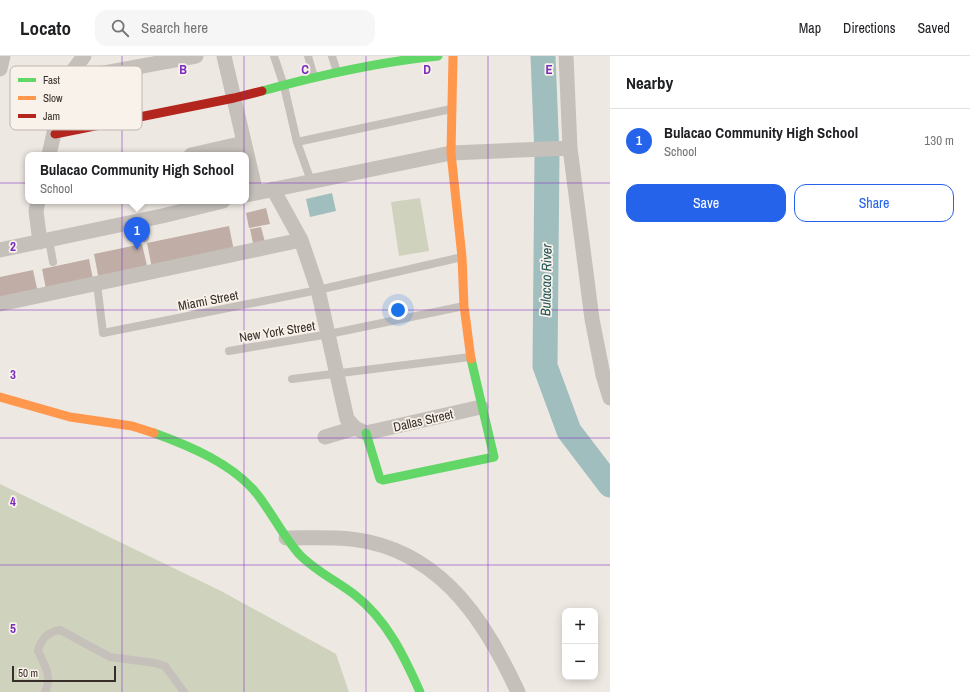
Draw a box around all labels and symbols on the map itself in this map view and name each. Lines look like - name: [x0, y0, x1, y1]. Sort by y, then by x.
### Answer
- text: B: [179, 61, 187, 78]
- text: C: [301, 61, 309, 78]
- text: D: [423, 61, 431, 78]
- text: E: [545, 61, 553, 78]
- legend: [10, 66, 142, 130]
- text: Fast: [43, 73, 61, 87]
- text: Slow: [43, 91, 63, 105]
- text: Jam: [43, 109, 60, 123]
- pin: 1: [124, 217, 150, 250]
- text: 2: [10, 238, 16, 255]
- water label: Bulacao River: [536, 243, 556, 316]
- street label: Miami Street: [177, 286, 240, 315]
- your location: [388, 300, 408, 320]
- street label: New York Street: [238, 317, 316, 346]
- text: 3: [10, 366, 16, 383]
- street label: Dallas Street: [391, 405, 455, 436]
- text: 4: [10, 493, 16, 510]
- text: 5: [10, 620, 16, 637]
- scale bar: [12, 664, 116, 683]

